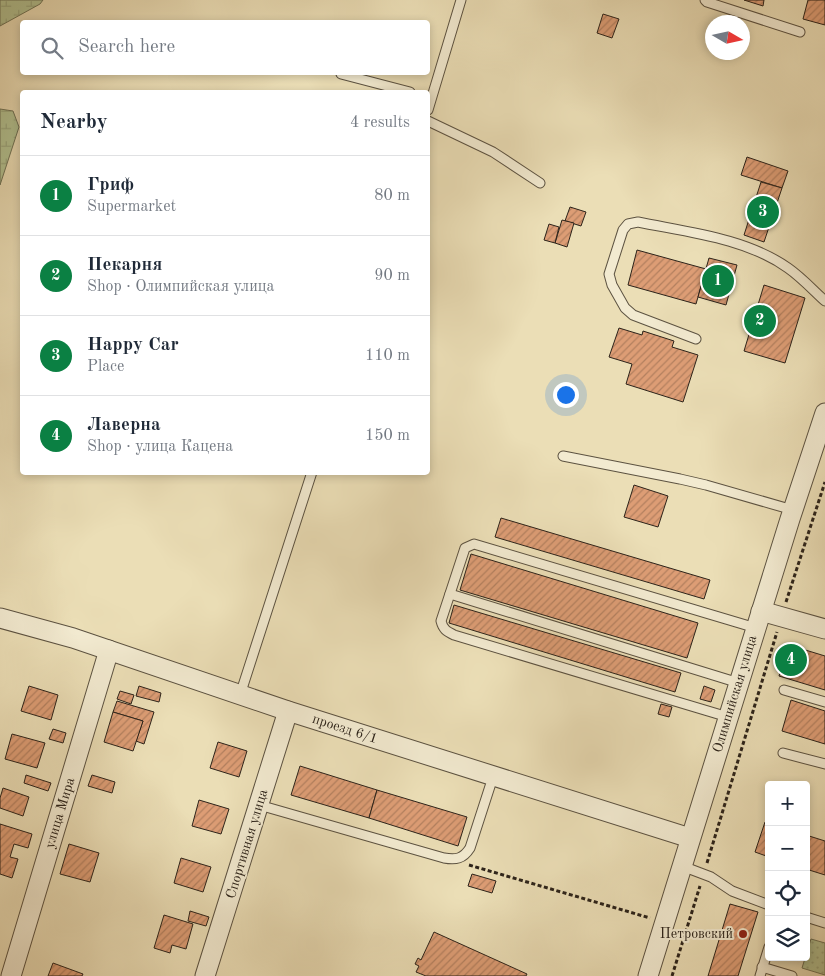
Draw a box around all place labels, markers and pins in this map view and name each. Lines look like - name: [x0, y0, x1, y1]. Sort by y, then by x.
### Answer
- pin: 3: [747, 193, 779, 231]
- pin: 1: [702, 262, 734, 300]
- pin: 2: [744, 302, 776, 340]
- pin: 4: [775, 641, 807, 679]
- place label: Петровский: [660, 927, 733, 941]
- marker: Петровский: [737, 928, 749, 940]

